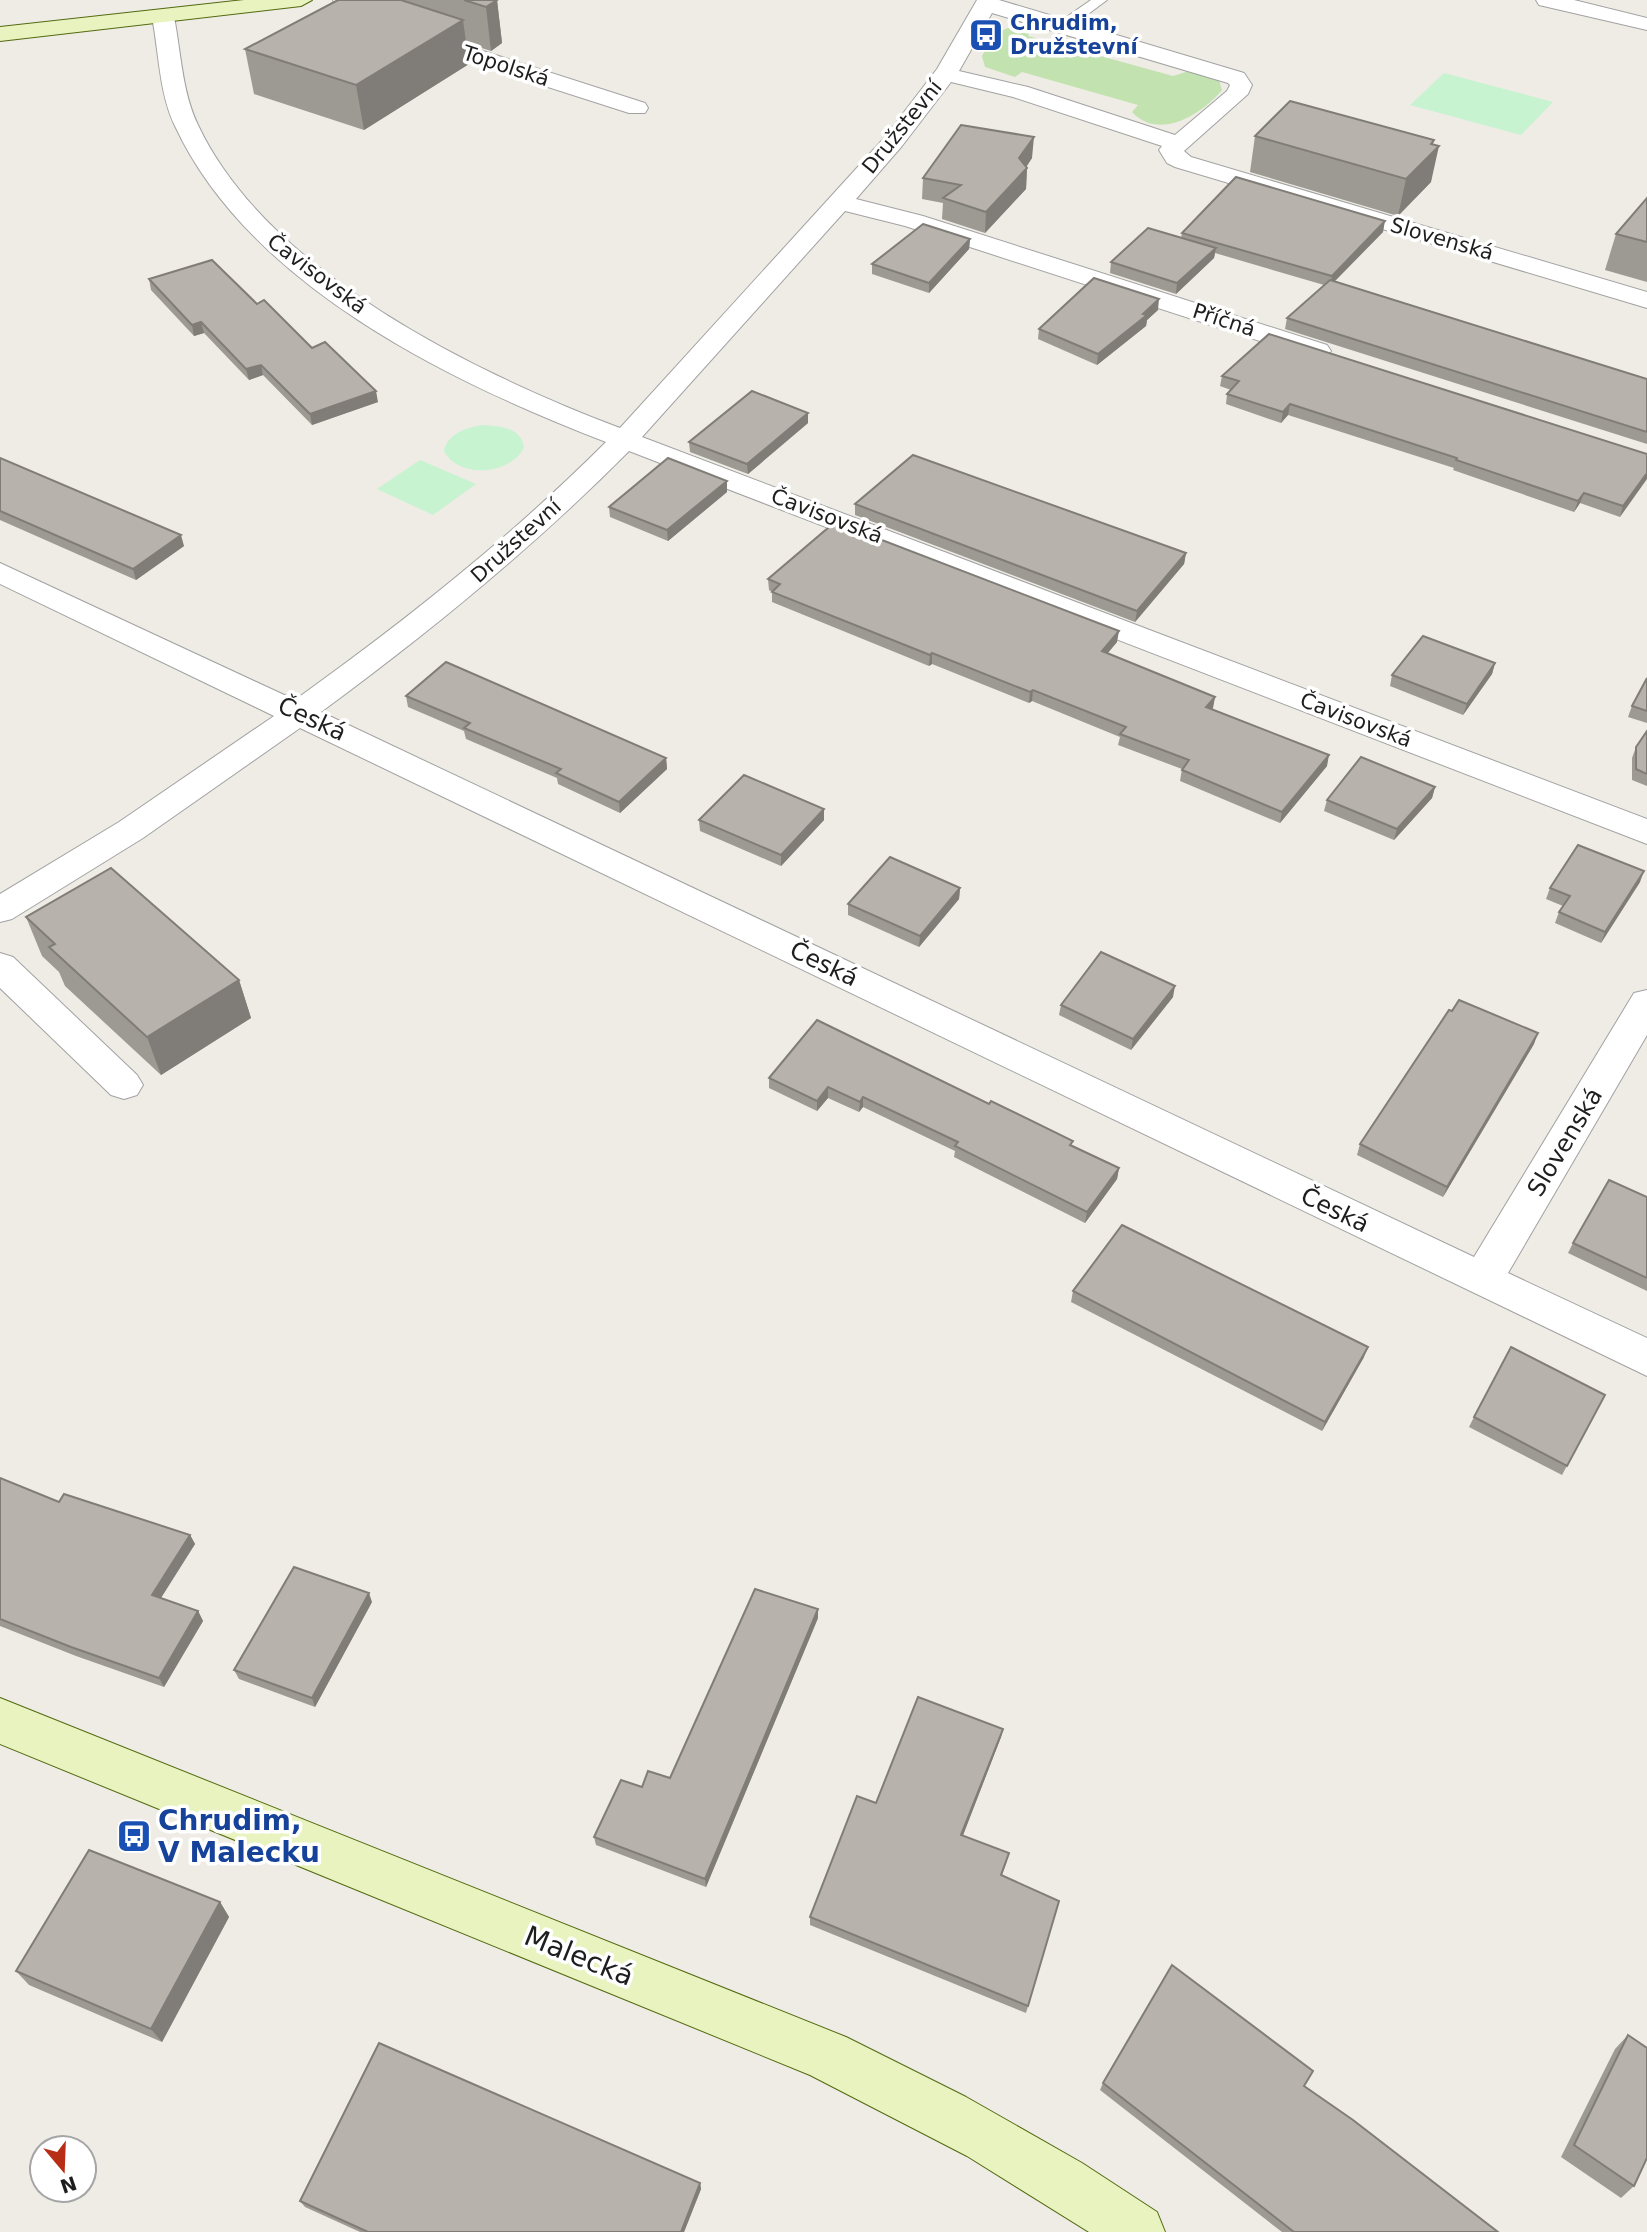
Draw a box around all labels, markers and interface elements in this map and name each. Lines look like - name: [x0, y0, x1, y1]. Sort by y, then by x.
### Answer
- place label: Chrudim, Družstevní: [1010, 11, 1139, 59]
- bus stop icon: Chrudim, Družstevní: [967, 16, 1005, 54]
- street label: Topolská: [459, 40, 552, 91]
- street label: Družstevní: [857, 75, 948, 178]
- street label: Slovenská: [1388, 213, 1496, 265]
- street label: Čavisovská: [263, 228, 372, 319]
- street label: Příčná: [1190, 299, 1258, 341]
- street label: Čavisovská: [768, 483, 887, 548]
- street label: Družstevní: [466, 494, 567, 588]
- street label: Čavisovská: [1297, 687, 1416, 752]
- street label: Česká: [273, 689, 351, 747]
- street label: Česká: [785, 934, 863, 992]
- street label: Slovenská: [1522, 1083, 1608, 1201]
- street label: Česká: [1296, 1180, 1374, 1238]
- place label: Chrudim, V Malecku: [158, 1804, 320, 1869]
- bus stop icon: Chrudim, V Malecku: [115, 1817, 153, 1855]
- street label: Malecká: [520, 1919, 638, 1993]
- north arrow: [28, 2134, 98, 2204]
- text: N: [57, 2172, 80, 2198]

